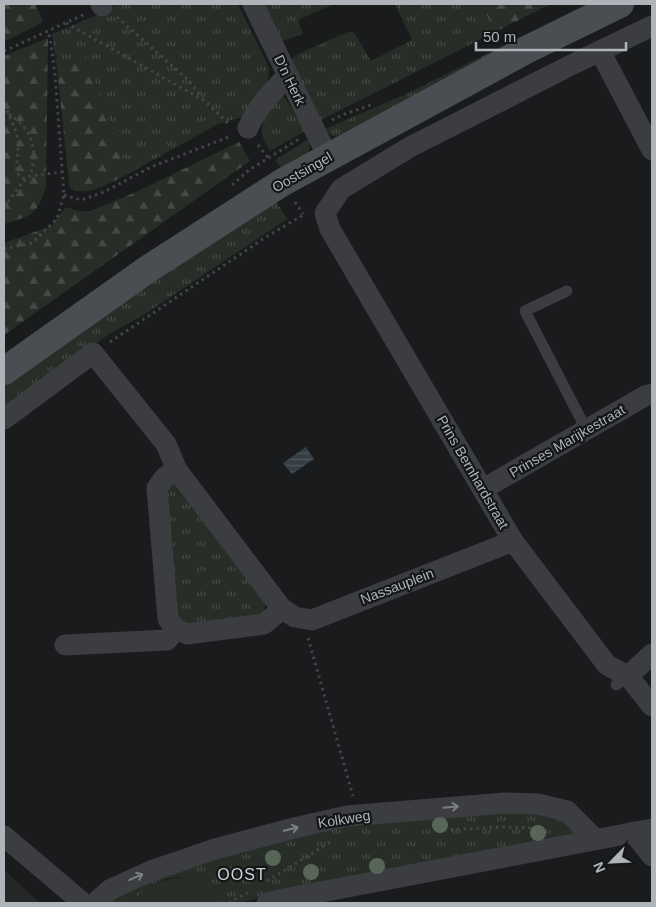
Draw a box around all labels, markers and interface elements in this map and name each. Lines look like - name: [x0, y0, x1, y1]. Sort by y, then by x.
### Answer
- scale bar: [476, 20, 626, 52]
- text: 50 m: [483, 28, 516, 45]
- street label: D'n Herk: [271, 52, 309, 109]
- street label: Oostsingel: [269, 149, 335, 195]
- street label: Prinses Marijkestraat: [506, 401, 628, 481]
- street label: Prins Bernhardstraat: [434, 412, 512, 532]
- street label: Nassauplein: [358, 565, 436, 607]
- one-way arrow: [443, 802, 459, 812]
- street label: Kolkweg: [317, 807, 371, 831]
- one-way arrow: [282, 824, 298, 833]
- north arrow: [586, 837, 636, 887]
- text: N: [590, 859, 608, 875]
- district label: OOST: [217, 866, 267, 883]
- one-way arrow: [128, 872, 143, 882]

